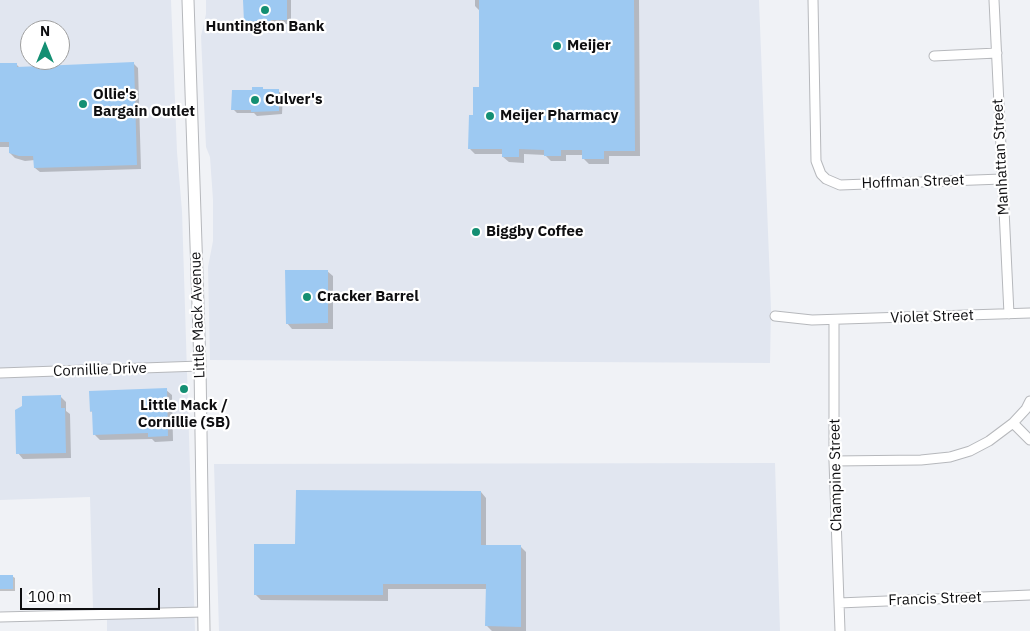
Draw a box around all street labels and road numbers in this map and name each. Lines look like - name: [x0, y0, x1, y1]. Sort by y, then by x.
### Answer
- street label: Manhattan Street: [989, 98, 1013, 216]
- street label: Hoffman Street: [861, 171, 965, 193]
- street label: Little Mack Avenue: [187, 251, 209, 379]
- street label: Violet Street: [890, 307, 974, 327]
- street label: Cornillie Drive: [53, 359, 147, 381]
- street label: Champine Street: [826, 418, 846, 532]
- street label: Francis Street: [888, 588, 982, 610]

